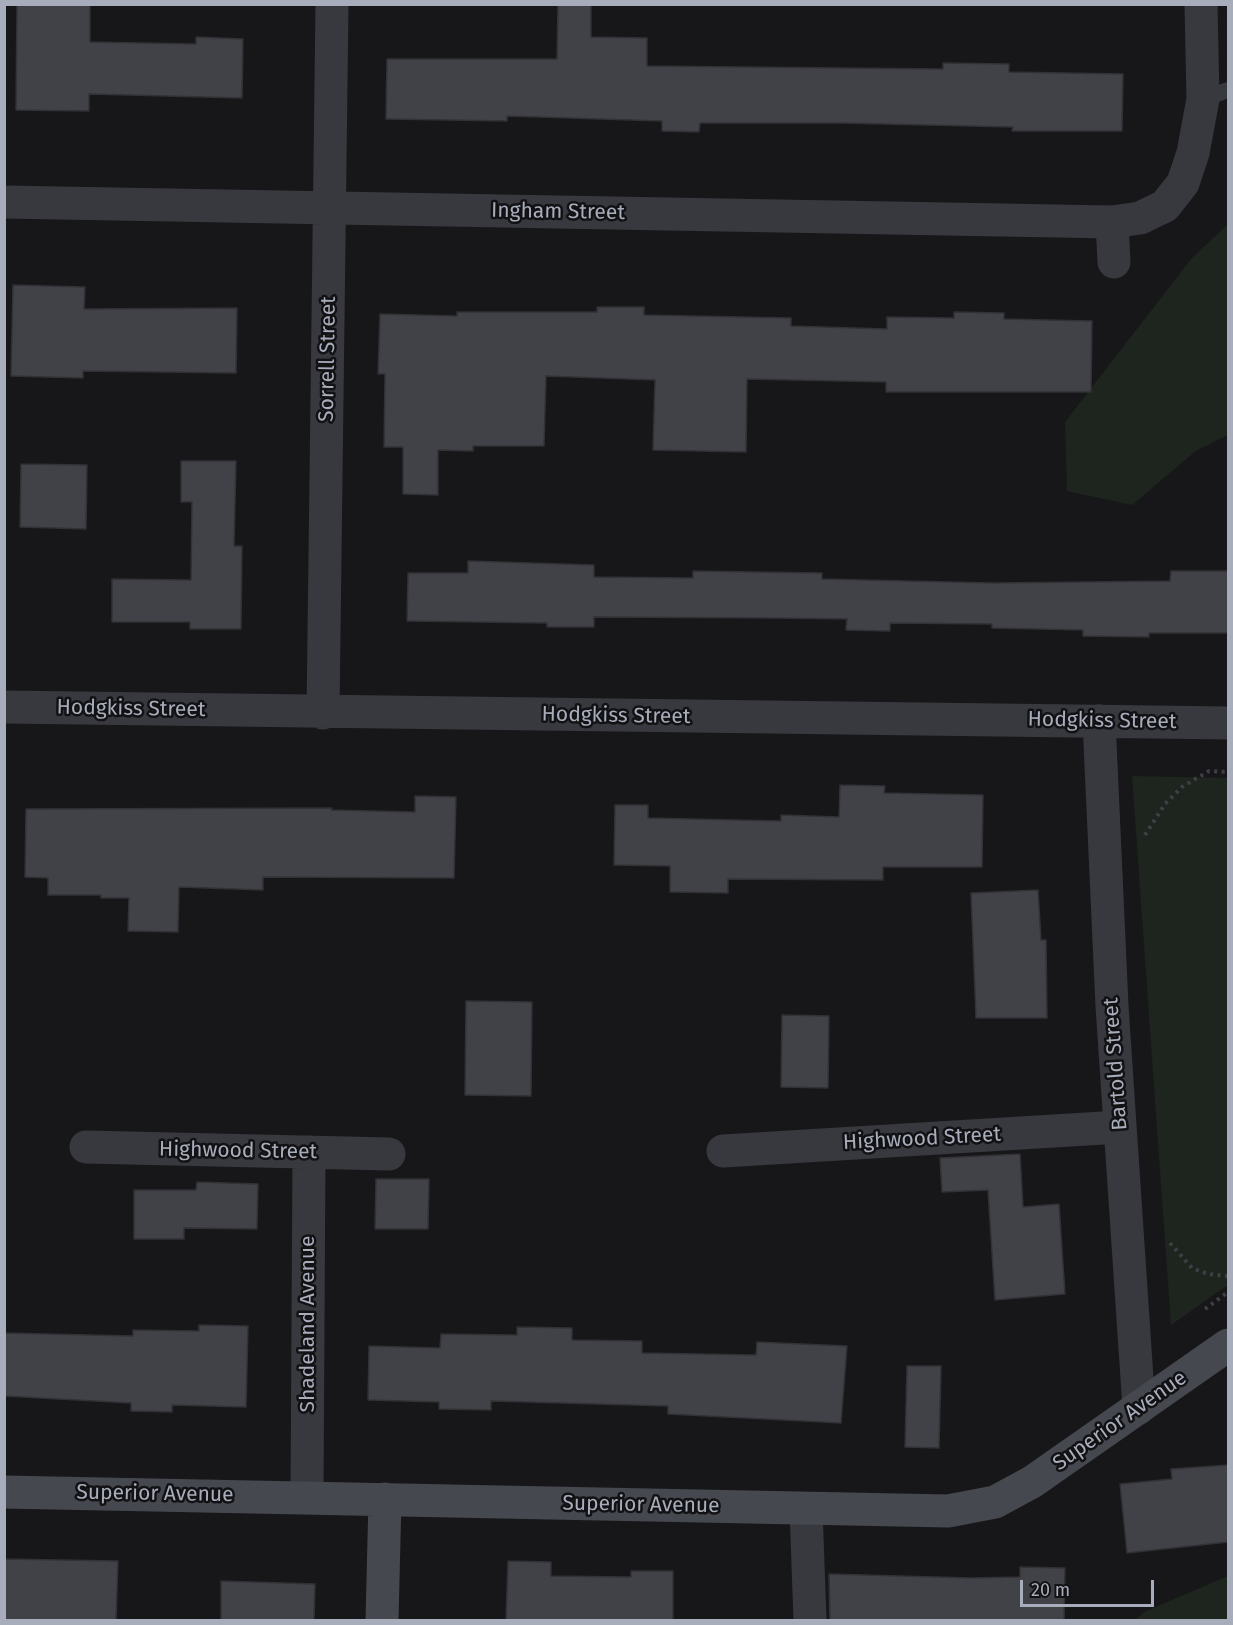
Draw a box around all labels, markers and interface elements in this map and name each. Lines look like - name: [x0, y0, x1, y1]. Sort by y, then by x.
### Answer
- street label: Ingham Street: [491, 198, 625, 226]
- street label: Sorrell Street: [314, 296, 342, 422]
- street label: Hodgkiss Street: [56, 695, 206, 723]
- street label: Hodgkiss Street: [541, 702, 691, 730]
- street label: Hodgkiss Street: [1027, 707, 1177, 735]
- street label: Bartold Street: [1099, 997, 1133, 1131]
- street label: Highwood Street: [842, 1122, 1002, 1156]
- street label: Highwood Street: [159, 1137, 317, 1165]
- street label: Shadeland Avenue: [295, 1236, 321, 1412]
- street label: Superior Avenue: [1048, 1366, 1192, 1476]
- street label: Superior Avenue: [76, 1480, 234, 1508]
- street label: Superior Avenue: [562, 1491, 720, 1519]
- scale bar: [1023, 1568, 1156, 1606]
- text: 20 m: [1031, 1579, 1070, 1601]

